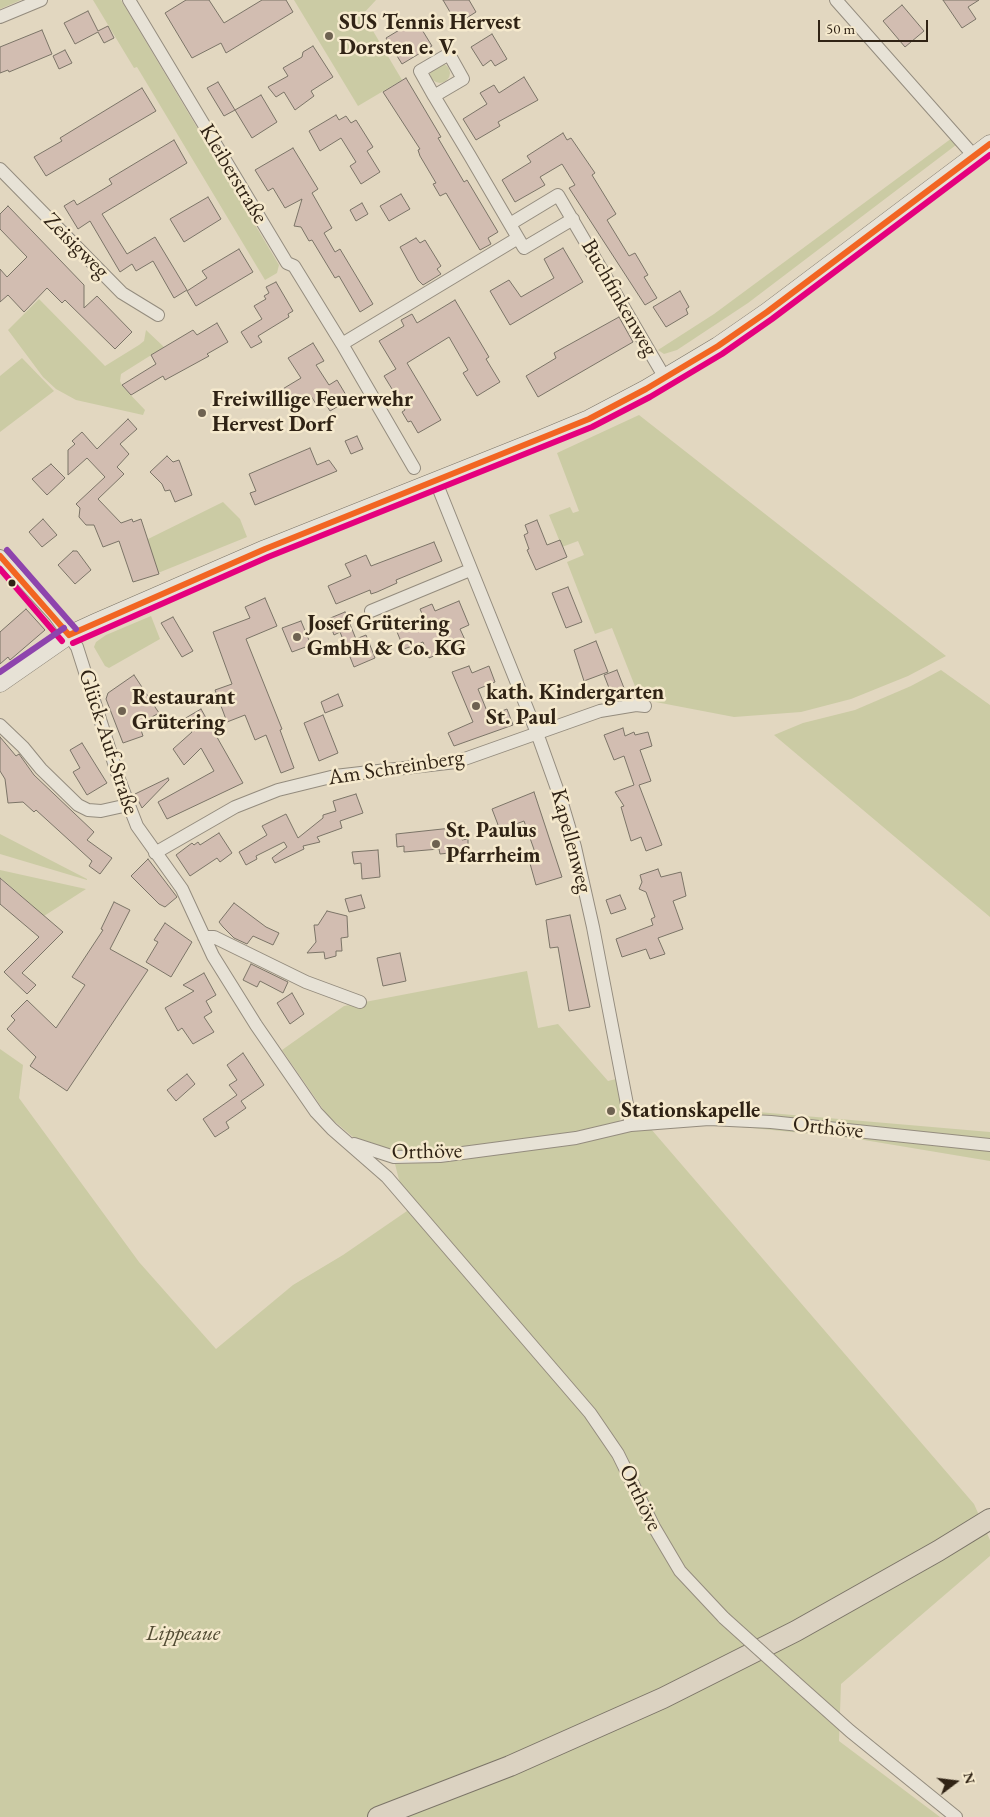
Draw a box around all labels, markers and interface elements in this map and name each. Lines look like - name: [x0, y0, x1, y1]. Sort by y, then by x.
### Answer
- place label: SUS Tennis Hervest Dorsten e. V.: [339, 10, 521, 61]
- scale bar: [820, 10, 930, 42]
- text: 50 m: [826, 19, 855, 38]
- marker: SUS Tennis Hervest Dorsten e. V.: [323, 30, 335, 42]
- street label: Kleiberstraße: [193, 120, 273, 228]
- street label: Zeisigweg: [38, 208, 114, 284]
- street label: Buchfinkenweg: [575, 235, 663, 361]
- place label: Freiwillige Feuerwehr Hervest Dorf: [212, 387, 413, 438]
- marker: Freiwillige Feuerwehr Hervest Dorf: [196, 407, 208, 419]
- unlabelled marker: [7, 578, 17, 588]
- place label: Josef Grütering GmbH & Co. KG: [307, 611, 466, 662]
- marker: Josef Grütering GmbH & Co. KG: [291, 631, 303, 643]
- street label: Glück-Auf-Straße: [72, 666, 144, 818]
- place label: kath. Kindergarten St. Paul: [486, 680, 664, 731]
- place label: Restaurant Grütering: [132, 685, 235, 736]
- marker: kath. Kindergarten St. Paul: [470, 700, 482, 712]
- marker: Restaurant Grütering: [116, 705, 128, 717]
- street label: Am Schreinberg: [326, 744, 466, 792]
- street label: Kapellenweg: [544, 786, 598, 896]
- place label: St. Paulus Pfarrheim: [446, 818, 540, 869]
- marker: St. Paulus Pfarrheim: [430, 838, 442, 850]
- place label: Stationskapelle: [621, 1098, 760, 1124]
- marker: Stationskapelle: [605, 1105, 617, 1117]
- street label: Orthöve: [792, 1111, 864, 1145]
- street label: Orthöve: [391, 1138, 463, 1166]
- street label: Orthöve: [613, 1460, 667, 1536]
- park label: Lippeaue: [146, 1621, 220, 1647]
- north arrow: [930, 1757, 980, 1807]
- text: N: [959, 1770, 980, 1786]

